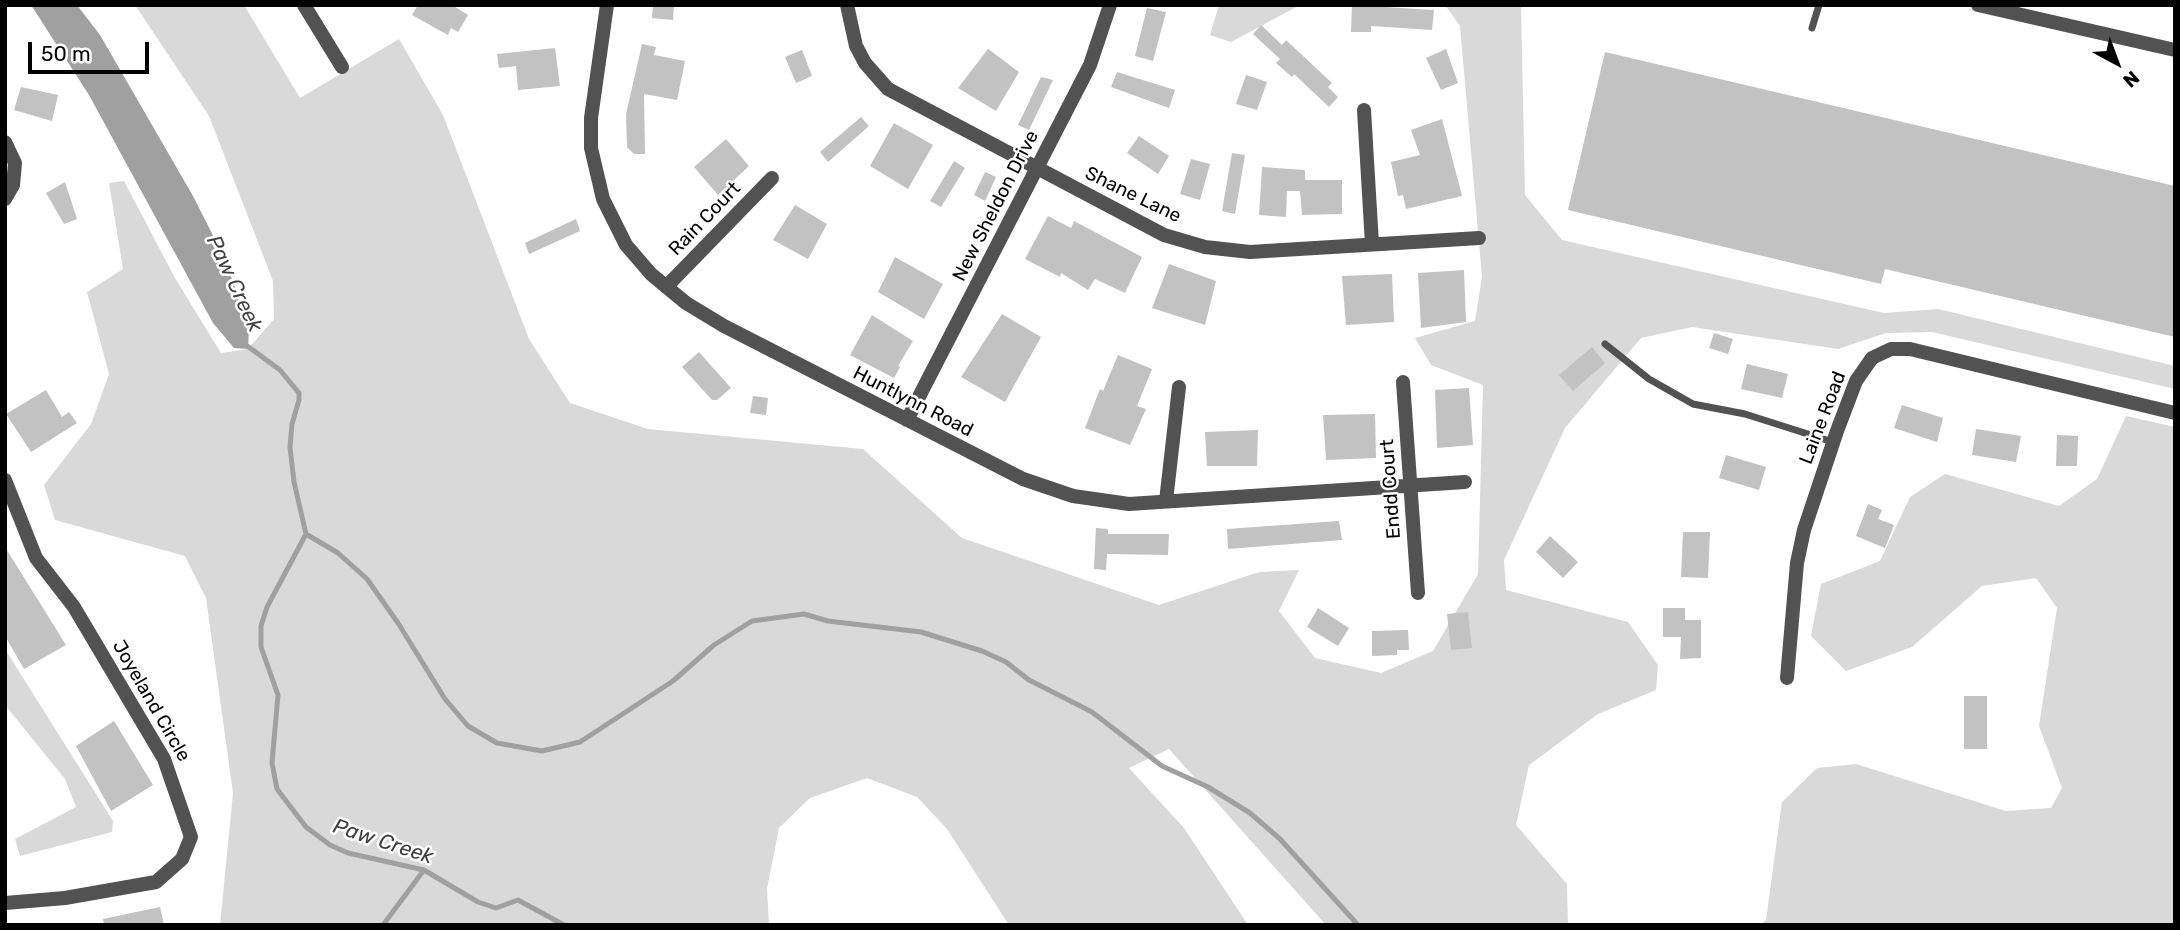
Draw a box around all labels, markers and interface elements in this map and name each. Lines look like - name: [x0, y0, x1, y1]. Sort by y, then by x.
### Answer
- scale bar: [32, 28, 152, 72]
- north arrow: [2082, 28, 2152, 98]
- text: 50 m: [41, 41, 91, 66]
- text: N: [2118, 66, 2144, 92]
- street label: New Sheldon Drive: [948, 127, 1044, 285]
- street label: Shane Lane: [1081, 162, 1185, 228]
- street label: Rain Court: [664, 178, 746, 260]
- water label: Paw Creek: [201, 232, 267, 336]
- street label: Huntlynn Road: [849, 362, 977, 442]
- street label: Laine Road: [1795, 368, 1851, 468]
- street label: Endd Court: [1376, 438, 1406, 540]
- street label: Joyeland Circle: [107, 636, 195, 766]
- water label: Paw Creek: [330, 814, 436, 870]

